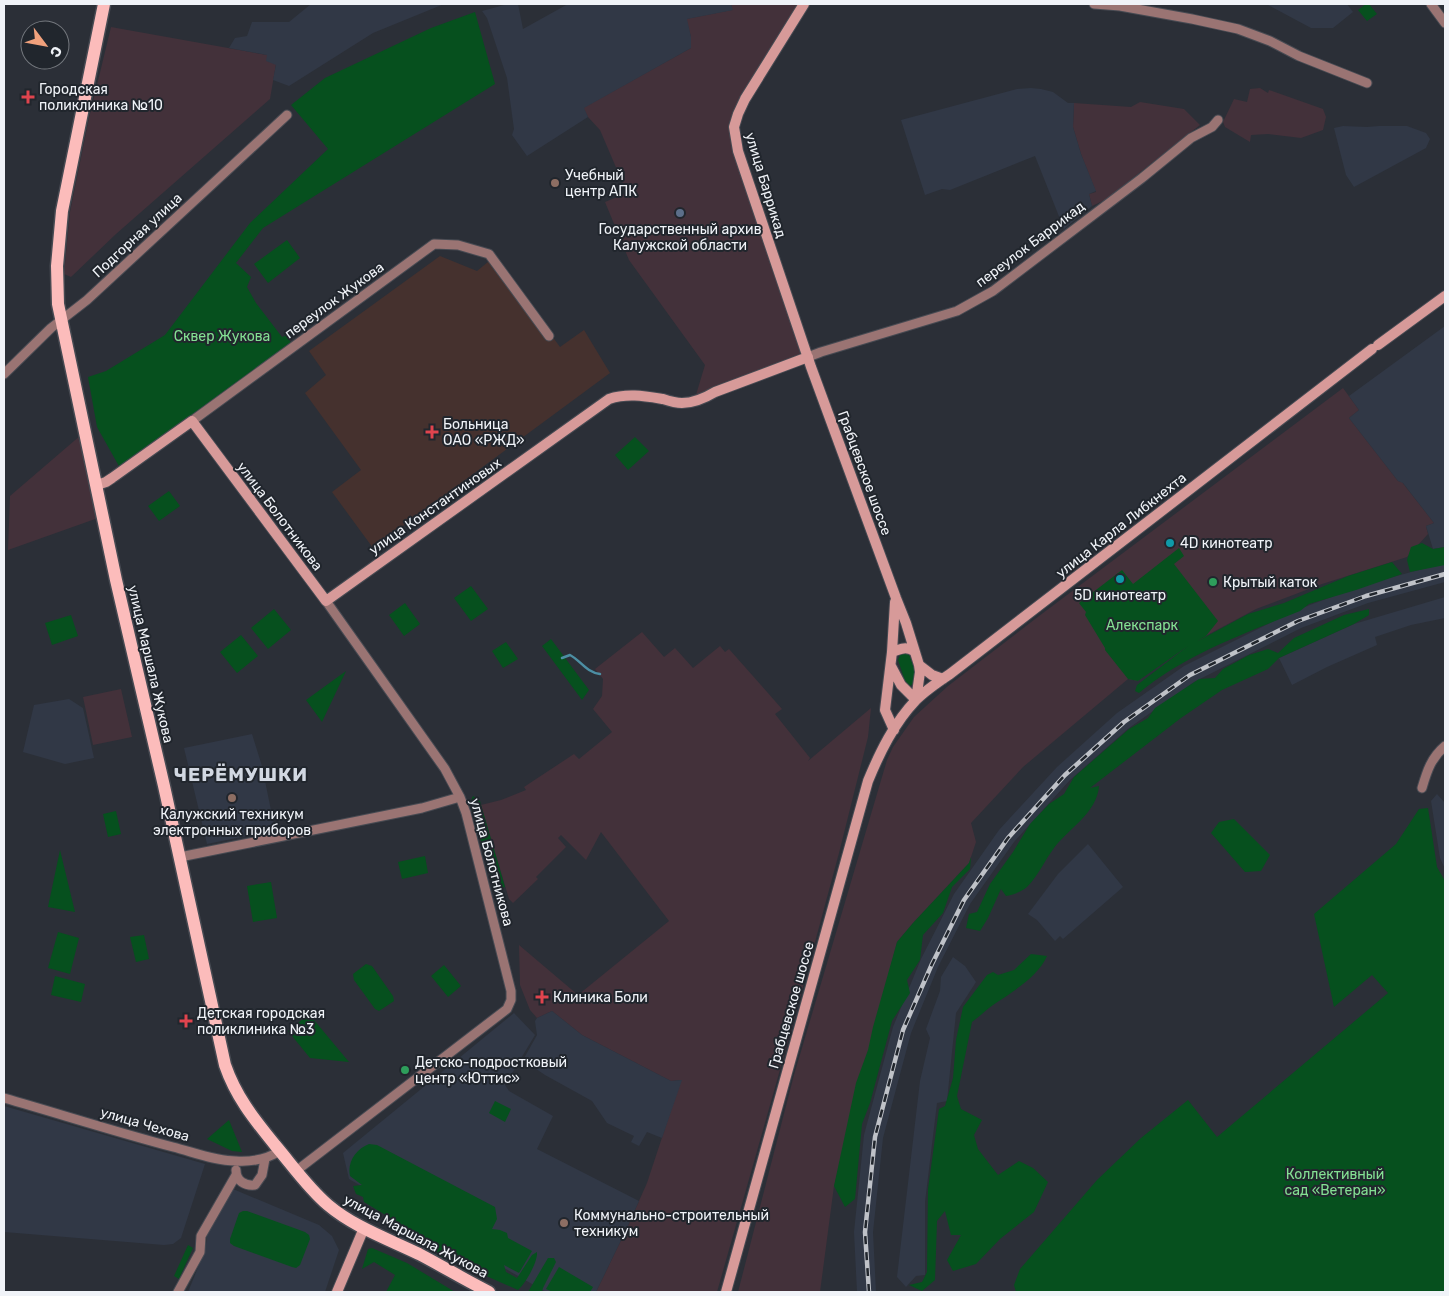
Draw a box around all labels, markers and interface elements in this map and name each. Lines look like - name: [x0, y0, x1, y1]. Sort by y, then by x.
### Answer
- north arrow: [20, 20, 70, 70]
- text: С: [46, 43, 65, 60]
- place label: Городская поликлиника №10: [39, 81, 163, 114]
- marker: Городская поликлиника №10: [21, 90, 35, 104]
- street label: улица Баррикад: [741, 130, 790, 240]
- place label: Учебный центр АПК: [565, 167, 637, 200]
- marker: Учебный центр АПК: [549, 177, 561, 189]
- street label: Подгорная улица: [89, 190, 186, 281]
- street label: переулок Баррикад: [973, 198, 1088, 291]
- marker: Государственный архив Калужской области: [674, 207, 686, 219]
- place label: Государственный архив Калужской области: [599, 221, 762, 254]
- street label: переулок Жукова: [281, 259, 387, 342]
- park label: Сквер Жукова: [174, 328, 270, 345]
- street label: Грабцевское шоссе: [834, 409, 895, 538]
- place label: Больница ОАО «РЖД»: [443, 416, 525, 449]
- marker: Больница ОАО «РЖД»: [425, 425, 439, 439]
- street label: улица Константиновых: [366, 454, 505, 559]
- street label: улица Болотникова: [233, 459, 326, 574]
- street label: улица Карла Либкнехта: [1053, 469, 1190, 582]
- place label: 4D кинотеатр: [1180, 535, 1273, 552]
- marker: 4D кинотеатр: [1164, 537, 1176, 549]
- marker: 5D кинотеатр: [1114, 573, 1126, 585]
- place label: Крытый каток: [1223, 574, 1318, 591]
- marker: Крытый каток: [1207, 576, 1219, 588]
- street label: улица Маршала Жукова: [124, 584, 177, 745]
- place label: 5D кинотеатр: [1074, 587, 1166, 604]
- park label: Алекспарк: [1106, 617, 1179, 634]
- district label: ЧЕРЁМУШКИ: [174, 763, 308, 786]
- marker: Калужский техникум электронных приборов: [226, 792, 238, 804]
- street label: улица Болотникова: [466, 796, 517, 928]
- place label: Калужский техникум электронных приборов: [153, 806, 311, 839]
- street label: Грабцевское шоссе: [765, 940, 818, 1071]
- place label: Клиника Боли: [553, 989, 648, 1006]
- marker: Клиника Боли: [535, 990, 549, 1004]
- place label: Детская городская поликлиника №3: [197, 1005, 325, 1038]
- marker: Детская городская поликлиника №3: [179, 1014, 193, 1028]
- place label: Детско-подростковый центр «Юттис»: [415, 1054, 567, 1087]
- marker: Детско-подростковый центр «Юттис»: [399, 1064, 411, 1076]
- street label: улица Чехова: [98, 1104, 191, 1145]
- park label: Коллективный сад «Ветеран»: [1284, 1166, 1386, 1199]
- street label: улица Маршала Жукова: [341, 1191, 491, 1282]
- place label: Коммунально-строительный техникум: [574, 1207, 769, 1240]
- marker: Коммунально-строительный техникум: [558, 1217, 570, 1229]

